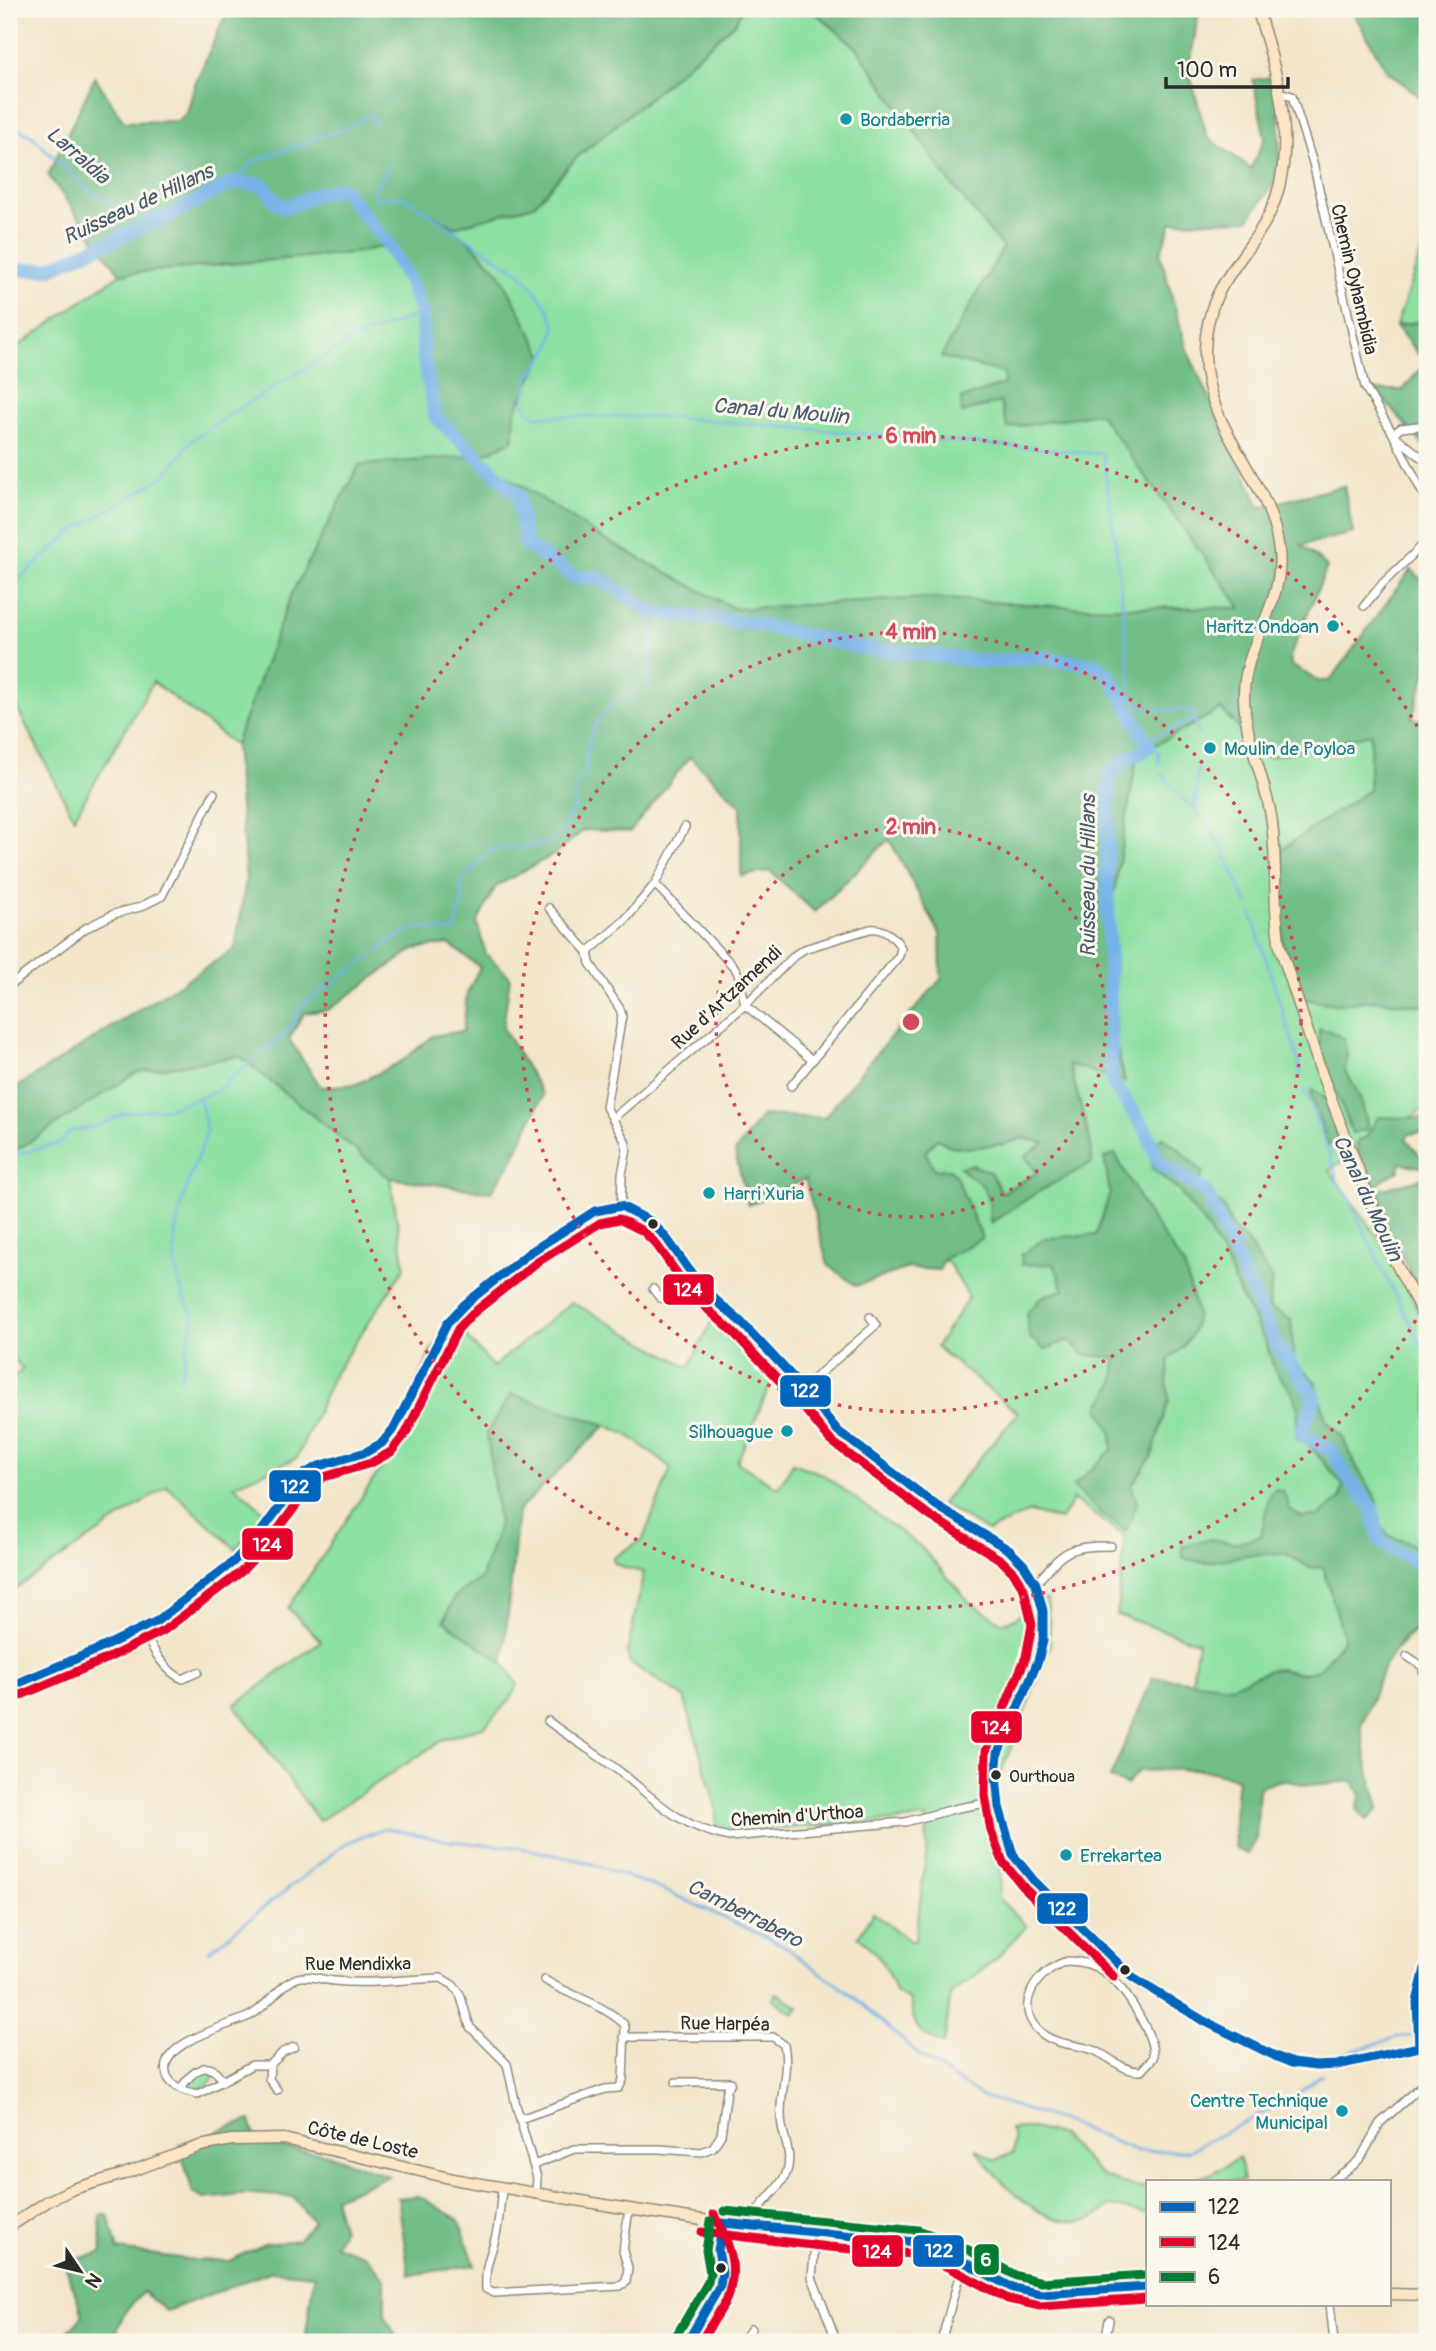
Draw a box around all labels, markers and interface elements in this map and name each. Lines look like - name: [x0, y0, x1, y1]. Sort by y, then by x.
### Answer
- scale bar: [1166, 46, 1289, 90]
- text: 100 m: [1177, 57, 1237, 84]
- place label: Bordaberria: [860, 108, 950, 132]
- marker: Bordaberria: [838, 111, 854, 127]
- water label: Larraldia: [40, 121, 116, 191]
- water label: Ruisseau de Hillans: [59, 157, 220, 251]
- street label: Chemin Oyhambidia: [1325, 202, 1383, 357]
- water label: Canal du Moulin: [712, 392, 851, 431]
- text: 6 min: [886, 423, 937, 450]
- place label: Haritz Ondoan: [1205, 615, 1319, 639]
- marker: Haritz Ondoan: [1325, 618, 1341, 634]
- text: 4 min: [886, 619, 937, 646]
- place label: Moulin de Poyloa: [1224, 737, 1356, 761]
- marker: Moulin de Poyloa: [1202, 740, 1218, 756]
- water label: Ruisseau du Hillans: [1075, 792, 1102, 957]
- text: 2 min: [886, 814, 936, 841]
- street label: Rue d'Artzamendi: [667, 941, 787, 1055]
- centre of rings: [899, 1010, 923, 1034]
- water label: Canal du Moulin: [1327, 1131, 1409, 1267]
- place label: Harri Xuria: [723, 1182, 804, 1206]
- marker: Harri Xuria: [701, 1185, 717, 1201]
- unlabelled marker: [646, 1217, 660, 1231]
- line badge: 124: [662, 1273, 715, 1306]
- text: 124: [673, 1278, 703, 1302]
- line badge: 122: [779, 1374, 832, 1408]
- text: 122: [791, 1379, 820, 1403]
- place label: Silhouague: [688, 1420, 774, 1444]
- marker: Silhouague: [779, 1423, 795, 1439]
- line badge: 122: [268, 1469, 322, 1503]
- text: 122: [281, 1475, 310, 1499]
- line badge: 124: [241, 1527, 294, 1561]
- text: 124: [252, 1533, 282, 1557]
- line badge: 124: [970, 1710, 1023, 1744]
- text: 124: [981, 1716, 1011, 1740]
- place label: Ourthoua: [1009, 1766, 1075, 1787]
- marker: Ourthoua: [989, 1768, 1003, 1782]
- street label: Chemin d'Urthoa: [730, 1799, 864, 1833]
- place label: Errekartea: [1080, 1844, 1162, 1868]
- marker: Errekartea: [1058, 1847, 1074, 1863]
- water label: Camberrabero: [683, 1873, 808, 1955]
- line badge: 122: [1036, 1892, 1089, 1925]
- text: 122: [1048, 1897, 1077, 1921]
- street label: Rue Mendixka: [305, 1952, 411, 1976]
- unlabelled marker: [1118, 1963, 1132, 1977]
- street label: Rue Harpéa: [680, 2011, 770, 2037]
- place label: Centre Technique Municipal: [1190, 2089, 1329, 2135]
- marker: Centre Technique Municipal: [1334, 2103, 1350, 2119]
- street label: Côte de Loste: [305, 2116, 421, 2164]
- legend: [1146, 2180, 1390, 2306]
- text: 122: [1208, 2194, 1240, 2221]
- text: 124: [1208, 2230, 1240, 2257]
- line badge: 124: [851, 2234, 904, 2268]
- line badge: 122: [912, 2234, 965, 2268]
- north arrow: [46, 2236, 116, 2306]
- text: 122: [925, 2239, 954, 2263]
- text: 124: [862, 2240, 892, 2264]
- line badge: 6: [973, 2243, 1000, 2276]
- text: 6: [980, 2248, 992, 2272]
- unlabelled marker: [714, 2261, 728, 2275]
- text: 6: [1208, 2264, 1220, 2291]
- text: N: [80, 2268, 107, 2292]

